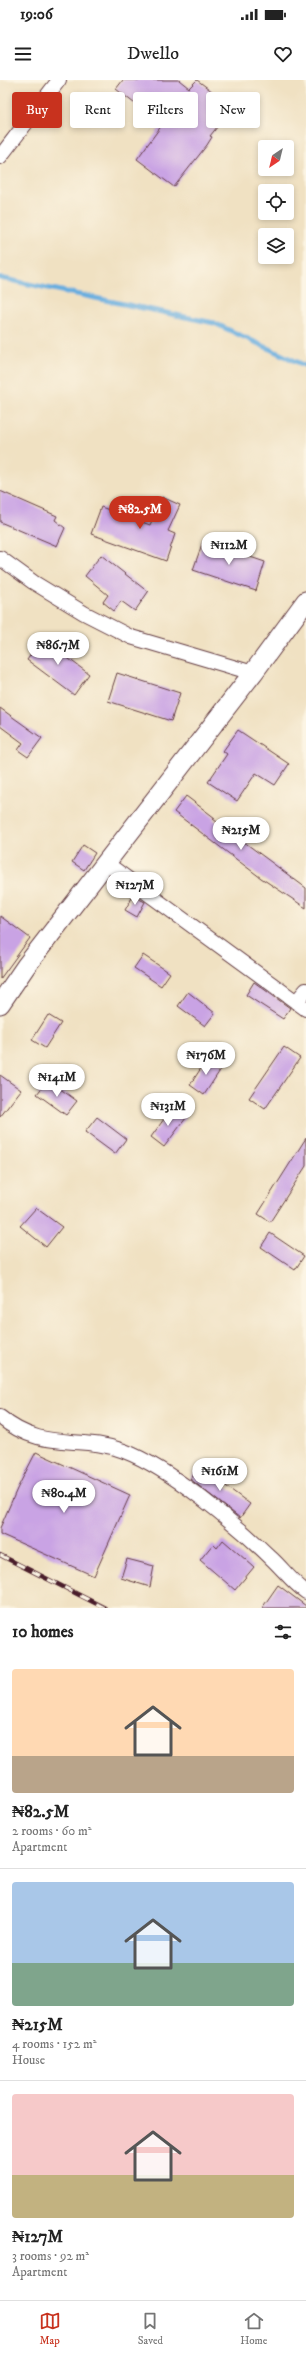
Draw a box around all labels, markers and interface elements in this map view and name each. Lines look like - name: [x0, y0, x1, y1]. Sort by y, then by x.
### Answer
- text: 19:06: [20, 5, 53, 24]
- icon: menu: [12, 43, 34, 65]
- text: Dwello: [127, 43, 179, 65]
- icon: heart: [272, 43, 294, 65]
- chip: Buy: [12, 92, 62, 128]
- chip: Rent: [70, 92, 125, 128]
- chip: Filters: [133, 92, 198, 128]
- chip: New: [206, 92, 260, 128]
- north arrow: [258, 140, 294, 176]
- map controls: [258, 140, 294, 264]
- button: locate: [258, 184, 294, 220]
- button: layers: [258, 228, 294, 264]
- pin: ₦82.5M: [107, 496, 173, 530]
- text: ₦82.5M: [118, 501, 162, 517]
- pin: ₦112M: [201, 532, 257, 566]
- text: ₦112M: [210, 537, 248, 553]
- pin: ₦86.7M: [25, 632, 91, 666]
- text: ₦86.7M: [36, 637, 80, 653]
- pin: ₦215M: [213, 817, 269, 851]
- text: ₦215M: [222, 822, 260, 838]
- pin: ₦127M: [107, 872, 163, 906]
- text: ₦127M: [116, 877, 154, 893]
- pin: ₦176M: [178, 1042, 234, 1076]
- text: ₦176M: [186, 1047, 226, 1063]
- pin: ₦141M: [29, 1064, 85, 1098]
- text: ₦141M: [38, 1069, 76, 1085]
- pin: ₦131M: [140, 1093, 196, 1127]
- text: ₦131M: [150, 1098, 186, 1114]
- pin: ₦161M: [192, 1458, 248, 1492]
- text: ₦161M: [201, 1463, 239, 1479]
- pin: ₦80.4M: [31, 1480, 97, 1514]
- text: ₦80.4M: [41, 1485, 87, 1501]
- text: 10 homes: [12, 1621, 74, 1643]
- icon: filters: [272, 1621, 294, 1643]
- icon: home: [117, 1695, 189, 1767]
- text: ₦82.5M: [12, 1801, 69, 1823]
- text: 2 rooms · 60 m²: [12, 1823, 92, 1839]
- text: Apartment: [12, 1839, 67, 1855]
- icon: home: [117, 1908, 189, 1980]
- text: ₦215M: [12, 2014, 63, 2036]
- text: 4 rooms · 152 m²: [12, 2036, 96, 2052]
- text: House: [12, 2052, 45, 2068]
- icon: home: [117, 2120, 189, 2192]
- text: ₦127M: [12, 2226, 63, 2248]
- text: 3 rooms · 92 m²: [12, 2248, 89, 2264]
- text: Apartment: [12, 2264, 67, 2280]
- tab: Map: [39, 2310, 61, 2348]
- tab: Saved: [138, 2310, 163, 2348]
- tab: Home: [240, 2310, 267, 2348]

